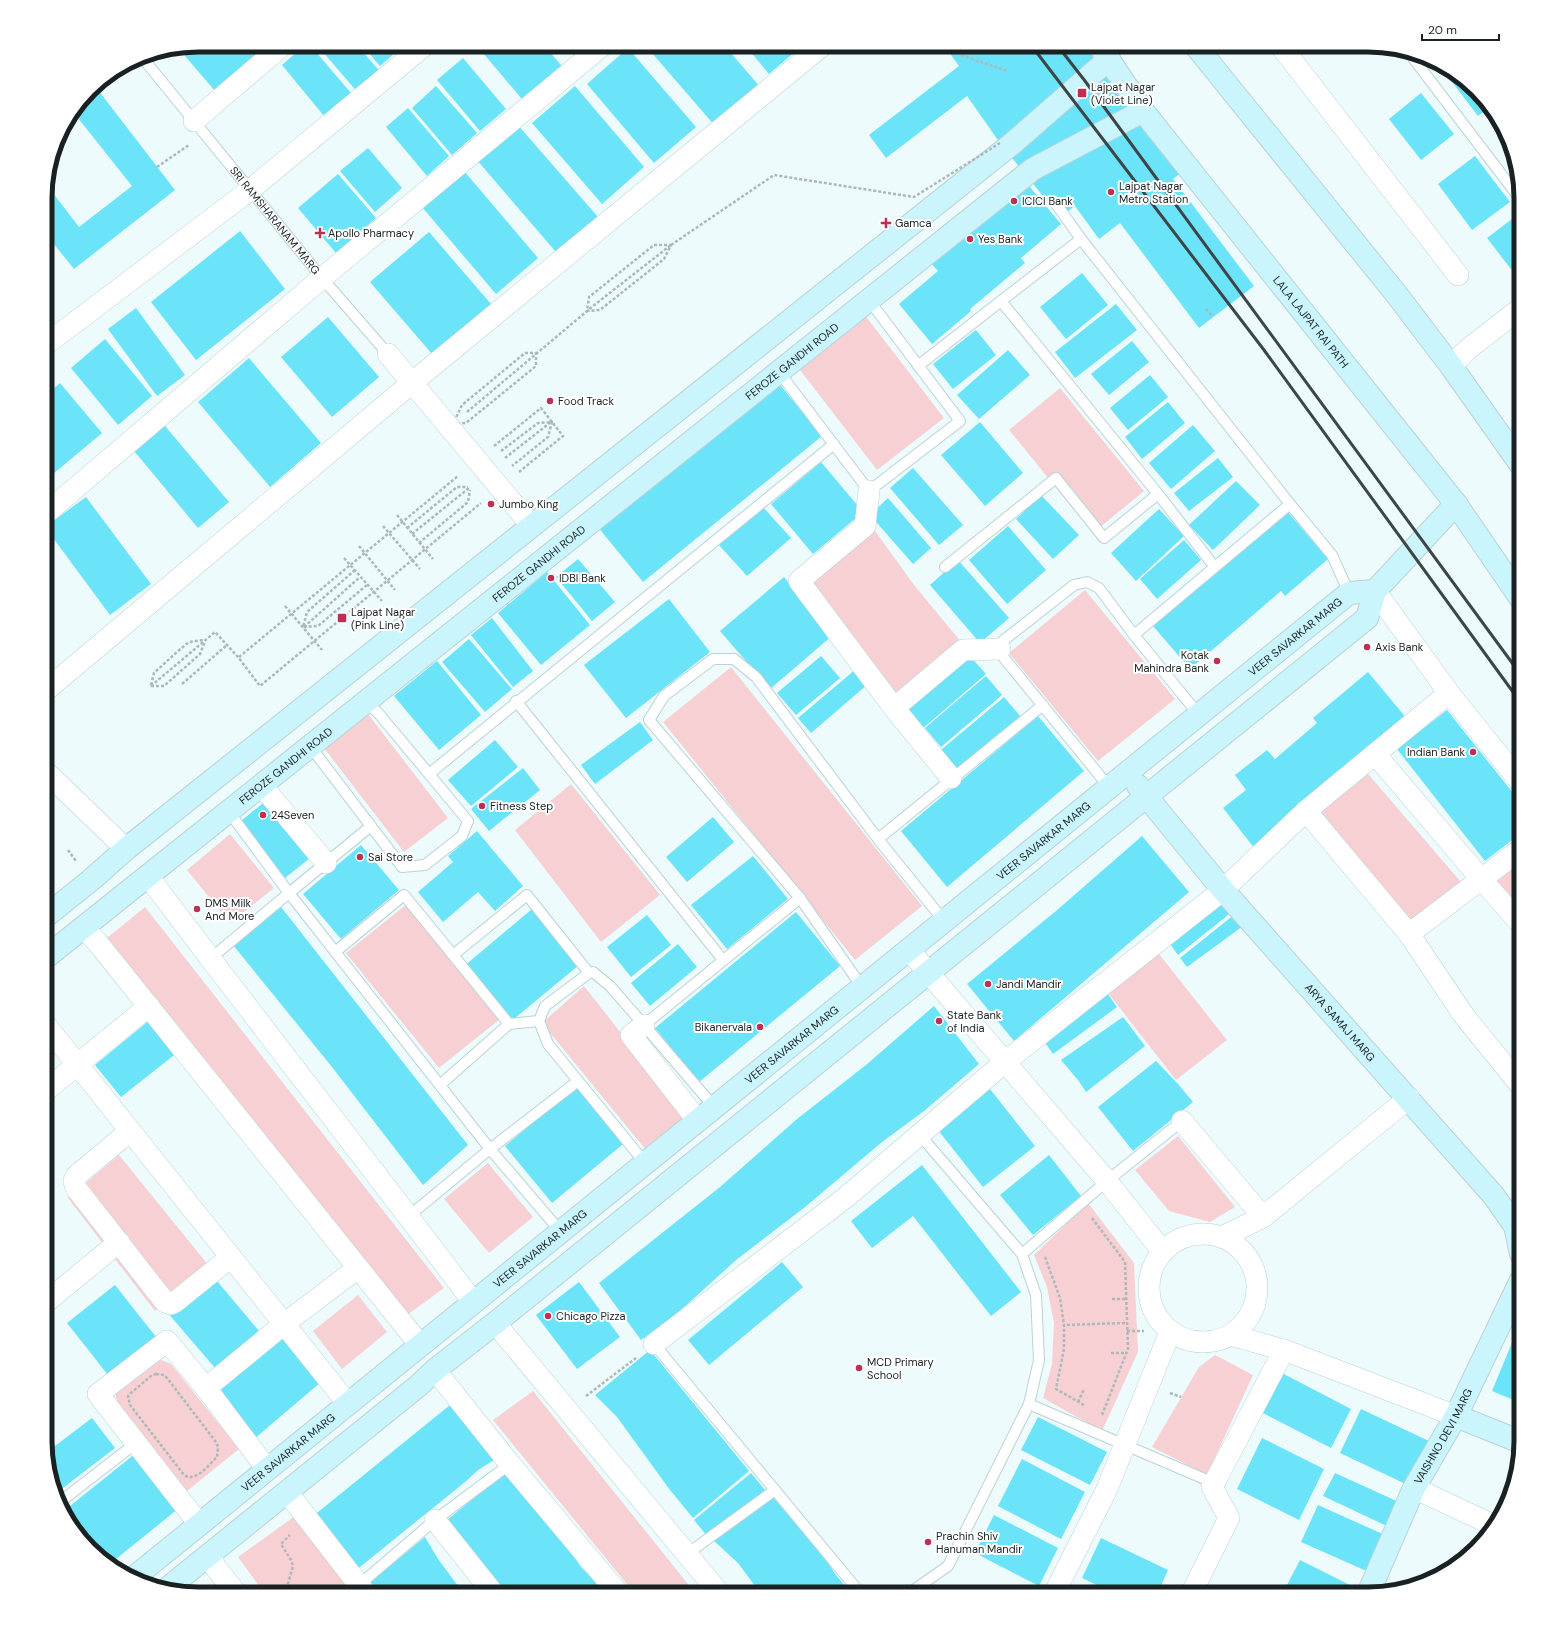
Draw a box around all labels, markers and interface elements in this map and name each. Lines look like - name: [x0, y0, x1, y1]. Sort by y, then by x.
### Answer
- scale bar: [1422, 16, 1499, 42]
- text: 20 m: [1428, 22, 1457, 38]
- place label: Lajpat Nagar (Violet Line): [1091, 80, 1155, 107]
- marker: Lajpat Nagar (Violet Line): [1076, 87, 1088, 99]
- street label: SRI RAMSHARANAM MARG: [227, 163, 323, 277]
- place label: Lajpat Nagar Metro Station: [1119, 179, 1188, 206]
- marker: Lajpat Nagar Metro Station: [1106, 187, 1116, 197]
- place label: ICICI Bank: [1022, 194, 1073, 208]
- marker: ICICI Bank: [1009, 196, 1019, 206]
- place label: Gamca: [895, 216, 931, 230]
- marker: Gamca: [880, 217, 892, 229]
- place label: Apollo Pharmacy: [328, 226, 414, 240]
- marker: Apollo Pharmacy: [315, 228, 325, 238]
- place label: Yes Bank: [978, 232, 1023, 246]
- marker: Yes Bank: [965, 234, 975, 244]
- street label: LALA LAJPAT RAI PATH: [1270, 273, 1352, 371]
- street label: FEROZE GANDHI ROAD: [743, 320, 842, 403]
- place label: Food Track: [558, 394, 614, 408]
- marker: Food Track: [545, 396, 555, 406]
- place label: Jumbo King: [499, 497, 558, 511]
- marker: Jumbo King: [486, 499, 496, 509]
- street label: FEROZE GANDHI ROAD: [489, 522, 589, 605]
- place label: IDBI Bank: [559, 571, 606, 585]
- marker: IDBI Bank: [546, 573, 556, 583]
- street label: VEER SAVARKAR MARG: [1245, 594, 1345, 679]
- place label: Lajpat Nagar (Pink Line): [351, 605, 415, 632]
- marker: Lajpat Nagar (Pink Line): [336, 612, 348, 624]
- place label: Axis Bank: [1375, 640, 1424, 654]
- marker: Axis Bank: [1362, 642, 1372, 652]
- place label: Kotak Mahindra Bank: [1134, 648, 1209, 675]
- marker: Kotak Mahindra Bank: [1212, 656, 1222, 666]
- street label: FEROZE GANDHI ROAD: [236, 724, 336, 807]
- place label: Indian Bank: [1407, 745, 1465, 759]
- marker: Indian Bank: [1468, 747, 1478, 757]
- street label: VEER SAVARKAR MARG: [994, 798, 1093, 883]
- place label: Fitness Step: [490, 799, 553, 813]
- marker: Fitness Step: [477, 801, 487, 811]
- place label: 24Seven: [271, 808, 314, 822]
- marker: 24Seven: [258, 810, 268, 820]
- place label: Sai Store: [368, 850, 413, 864]
- marker: Sai Store: [355, 852, 365, 862]
- place label: DMS Milk And More: [205, 896, 254, 923]
- marker: DMS Milk And More: [192, 904, 202, 914]
- place label: Jandi Mandir: [996, 977, 1061, 991]
- marker: Jandi Mandir: [983, 979, 993, 989]
- street label: ARYA SAMAJ MARG: [1302, 980, 1378, 1064]
- street label: VEER SAVARKAR MARG: [742, 1002, 841, 1087]
- place label: State Bank of India: [947, 1008, 1002, 1035]
- marker: State Bank of India: [934, 1016, 944, 1026]
- place label: Bikanervala: [695, 1020, 752, 1034]
- marker: Bikanervala: [755, 1022, 765, 1032]
- street label: VEER SAVARKAR MARG: [490, 1206, 590, 1291]
- place label: Chicago Pizza: [556, 1309, 626, 1323]
- marker: Chicago Pizza: [543, 1311, 553, 1321]
- place label: MCD Primary School: [867, 1355, 934, 1382]
- marker: MCD Primary School: [854, 1363, 864, 1373]
- street label: VAISHNO DEVI MARG: [1411, 1386, 1475, 1487]
- street label: VEER SAVARKAR MARG: [238, 1410, 338, 1495]
- place label: Prachin Shiv Hanuman Mandir: [936, 1529, 1022, 1556]
- marker: Prachin Shiv Hanuman Mandir: [923, 1537, 933, 1547]

